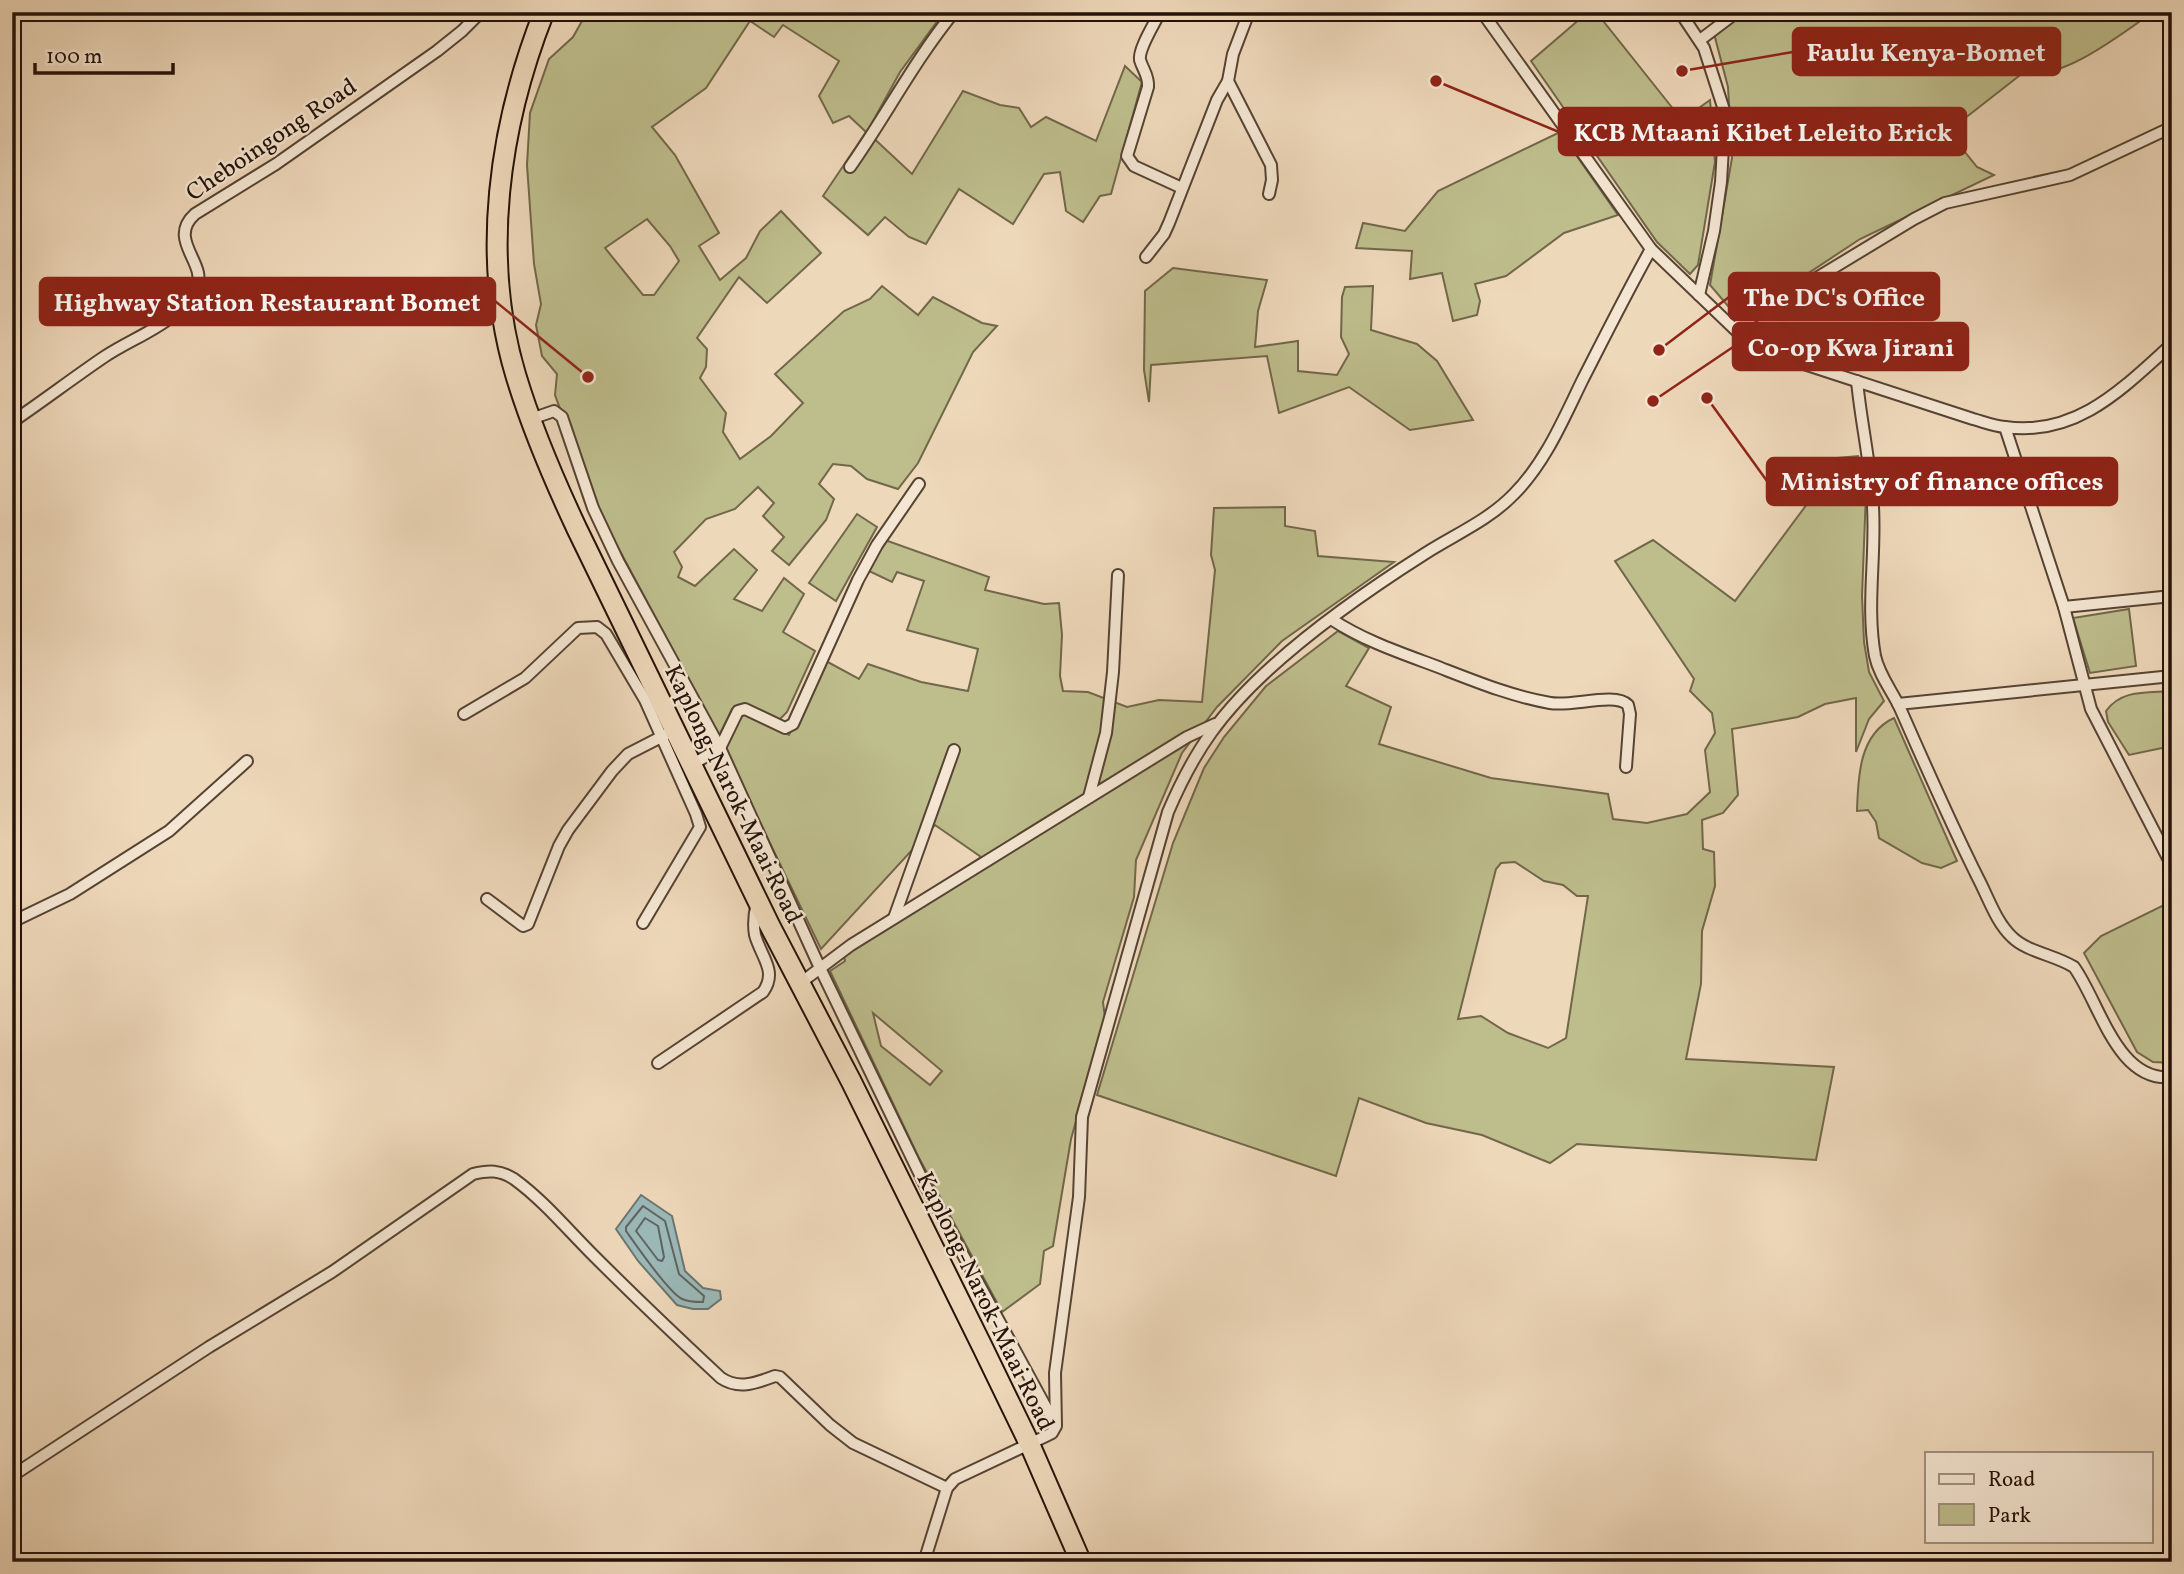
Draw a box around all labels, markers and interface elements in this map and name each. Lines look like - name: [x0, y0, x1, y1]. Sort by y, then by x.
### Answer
- callout: Faulu Kenya-Bomet: [1793, 28, 2060, 75]
- scale bar: [35, 32, 173, 76]
- text: Faulu Kenya-Bomet: [1806, 36, 2046, 72]
- text: 100 m: [46, 43, 103, 72]
- street label: Cheboingong Road: [180, 71, 364, 211]
- callout: KCB Mtaani Kibet Leleito Erick: [1559, 108, 1966, 155]
- text: KCB Mtaani Kibet Leleito Erick: [1574, 116, 1953, 152]
- callout: The DC's Office: [1729, 273, 1939, 320]
- callout: Highway Station Restaurant Bomet: [40, 278, 495, 325]
- text: The DC's Office: [1743, 281, 1925, 317]
- text: Highway Station Restaurant Bomet: [53, 286, 481, 322]
- callout: Co-op Kwa Jirani: [1733, 323, 1968, 370]
- text: Co-op Kwa Jirani: [1748, 331, 1954, 367]
- callout: Ministry of finance offices: [1767, 458, 2117, 505]
- text: Ministry of finance offices: [1780, 465, 2104, 501]
- street label: Kaplong-Narok-Maai Road: [655, 660, 810, 930]
- street label: Kaplong-Narok-Maai Road: [907, 1167, 1062, 1437]
- legend: [1925, 1452, 2152, 1542]
- text: Road: [1988, 1466, 2035, 1495]
- text: Park: [1988, 1502, 2031, 1531]

